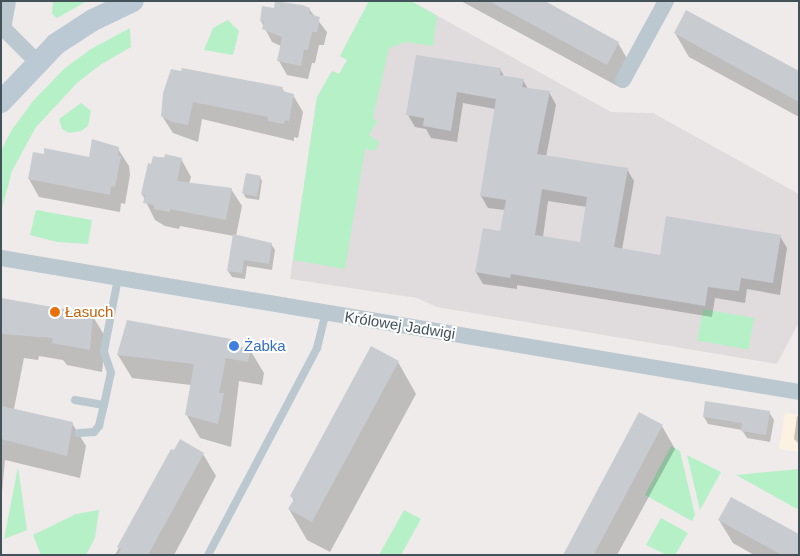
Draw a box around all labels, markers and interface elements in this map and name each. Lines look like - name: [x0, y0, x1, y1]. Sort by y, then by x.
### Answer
- place label: Łasuch: [65, 303, 113, 321]
- marker: Łasuch: [49, 306, 61, 318]
- street label: Królowej Jadwigi: [343, 307, 457, 343]
- place label: Żabka: [244, 337, 286, 355]
- marker: Żabka: [228, 340, 240, 352]

